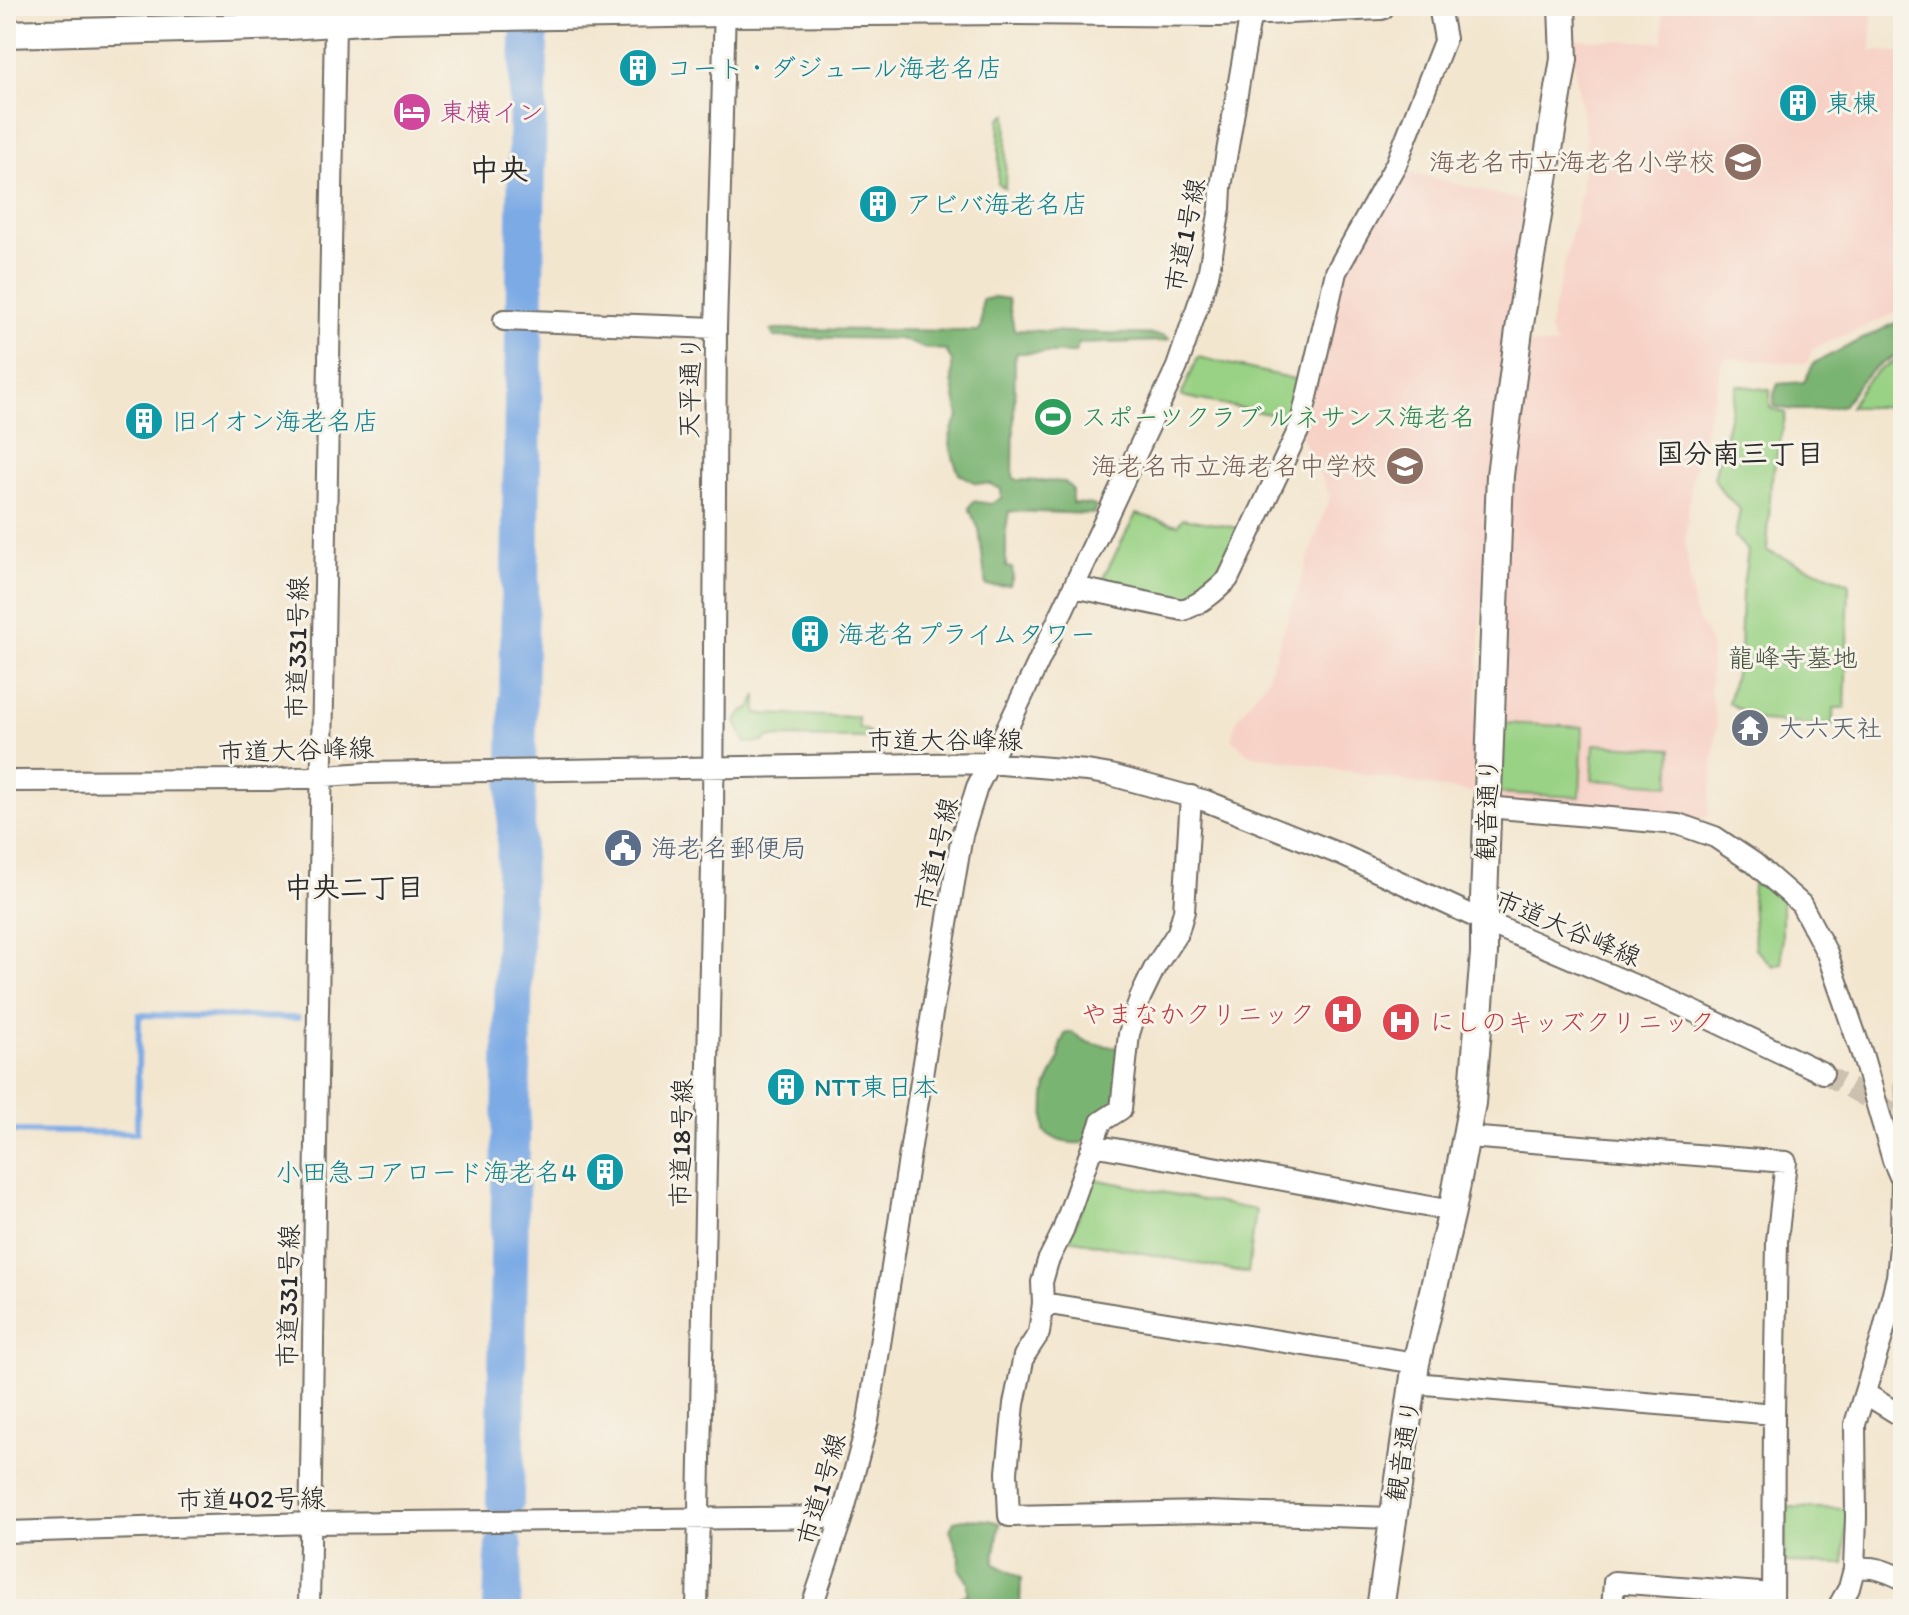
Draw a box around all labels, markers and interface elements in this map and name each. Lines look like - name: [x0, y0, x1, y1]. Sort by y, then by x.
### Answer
- building icon: コート・ダジュール海老名店: [617, 47, 659, 89]
- place label: コート・ダジュール海老名店: [666, 52, 1002, 84]
- building icon: 東棟: [1777, 82, 1819, 124]
- place label: 東棟: [1826, 87, 1878, 119]
- hotel icon: 東横イン: [391, 91, 433, 133]
- place label: 東横イン: [440, 96, 544, 128]
- school or university icon: 海老名市立海老名小学校: [1722, 141, 1764, 183]
- place label: 海老名市立海老名小学校: [1429, 146, 1715, 178]
- district label: 中央: [469, 151, 529, 188]
- street label: 市道1号線: [1158, 175, 1212, 295]
- building icon: アビバ海老名店: [857, 183, 899, 225]
- place label: アビバ海老名店: [906, 188, 1088, 220]
- street label: 天平通り: [673, 335, 707, 439]
- sports icon: スポーツクラブ ルネサンス海老名: [1032, 396, 1074, 438]
- building icon: 旧イオン海老名店: [123, 400, 165, 442]
- place label: スポーツクラブ ルネサンス海老名: [1081, 401, 1476, 433]
- place label: 旧イオン海老名店: [172, 405, 379, 437]
- district label: 国分南三丁目: [1656, 436, 1824, 470]
- school or university icon: 海老名市立海老名中学校: [1384, 445, 1426, 487]
- place label: 海老名市立海老名中学校: [1091, 450, 1377, 482]
- street label: 市道331号線: [280, 576, 314, 720]
- building icon: 海老名プライムタワー: [789, 613, 831, 655]
- place label: 海老名プライムタワー: [838, 618, 1096, 650]
- park label: 龍峰寺墓地: [1728, 642, 1858, 674]
- temple icon: 大六天社: [1729, 707, 1771, 749]
- place label: 大六天社: [1778, 712, 1882, 744]
- street label: 市道大谷峰線: [867, 724, 1023, 756]
- street label: 市道大谷峰線: [217, 731, 375, 769]
- street label: 観音通り: [1469, 756, 1505, 862]
- street label: 市道1号線: [907, 794, 965, 914]
- public building icon: 海老名郵便局: [602, 827, 644, 869]
- place label: 海老名郵便局: [651, 832, 807, 864]
- district label: 中央二丁目: [284, 870, 424, 904]
- street label: 市道大谷峰線: [1490, 883, 1646, 973]
- hospital icon: やまなかクリニック: [1322, 993, 1364, 1035]
- place label: やまなかクリニック: [1081, 998, 1315, 1030]
- hospital icon: にしのキッズクリニック: [1380, 1001, 1422, 1043]
- place label: にしのキッズクリニック: [1429, 1006, 1715, 1038]
- building icon: NTT東日本: [765, 1066, 807, 1108]
- place label: NTT東日本: [814, 1071, 939, 1103]
- street label: 市道18号線: [664, 1078, 698, 1208]
- building icon: 小田急コアロード海老名4: [584, 1151, 626, 1193]
- place label: 小田急コアロード海老名4: [275, 1156, 577, 1188]
- street label: 市道331号線: [271, 1224, 305, 1368]
- street label: 観音通り: [1379, 1396, 1427, 1504]
- street label: 市道1号線: [790, 1429, 852, 1549]
- street label: 市道402号線: [176, 1482, 326, 1516]

